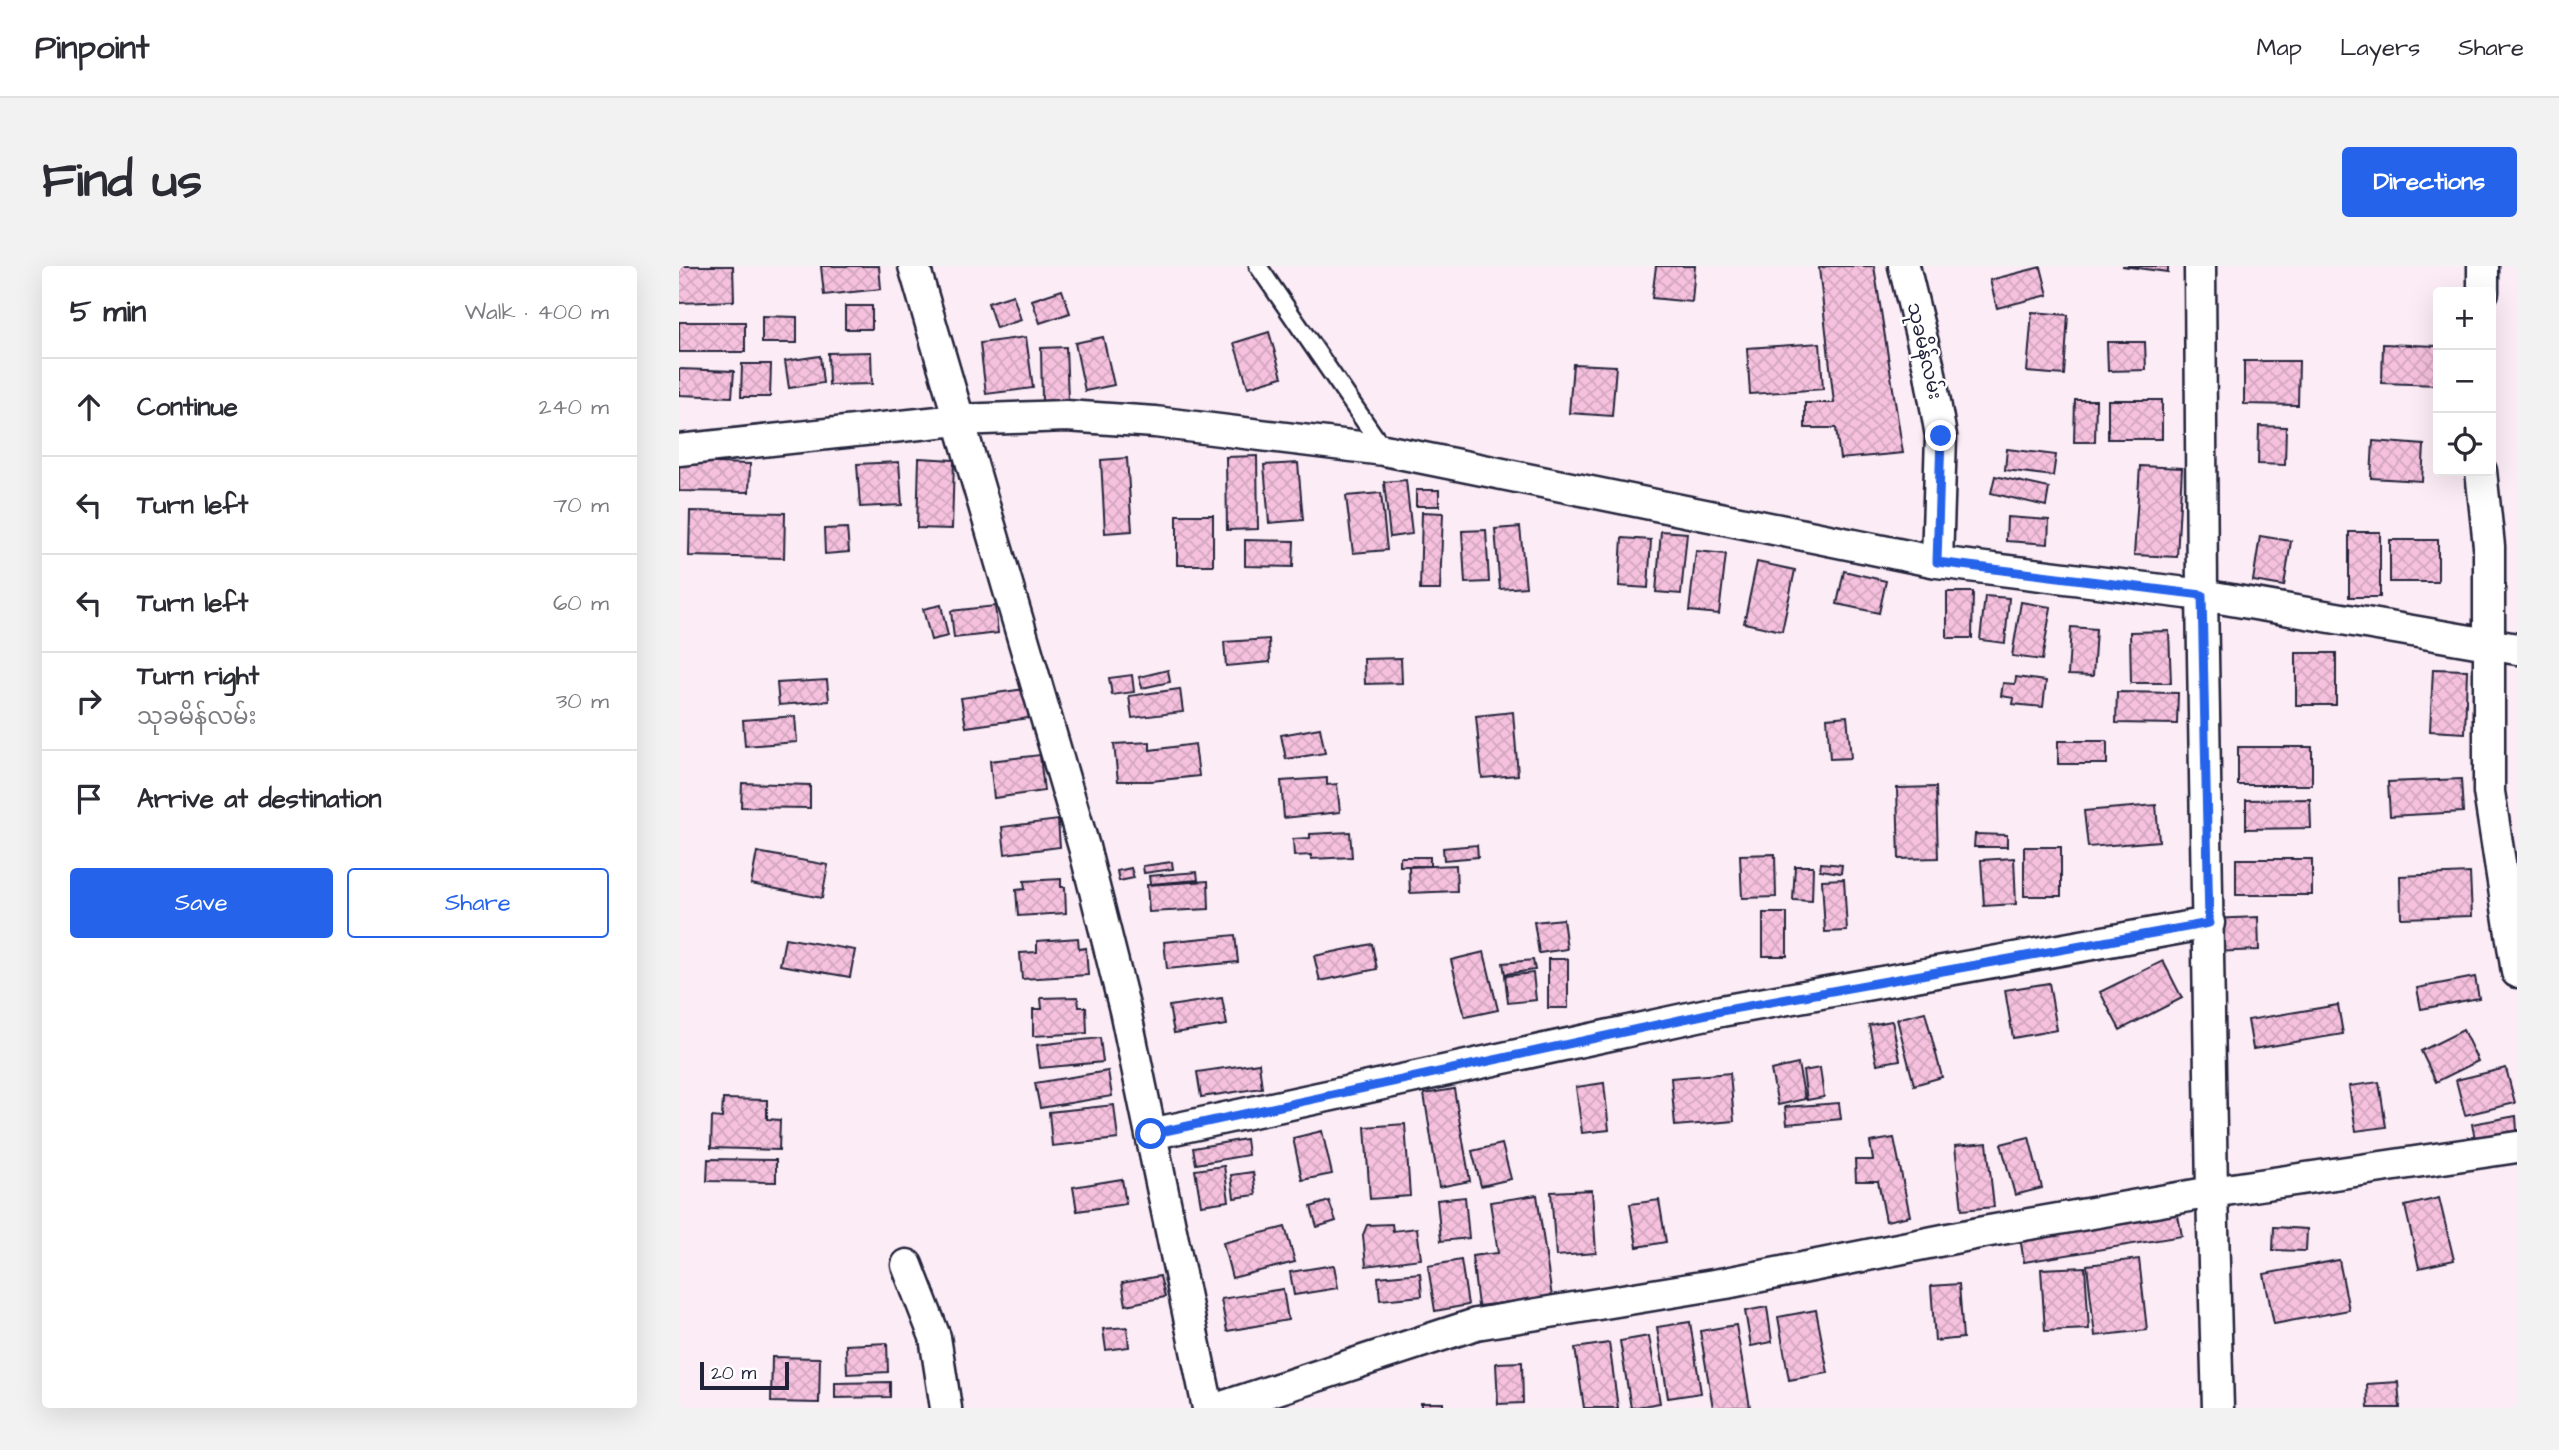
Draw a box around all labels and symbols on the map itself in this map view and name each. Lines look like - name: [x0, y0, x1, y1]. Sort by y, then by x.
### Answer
- street label: သုခမိန်လမ်း: [1898, 299, 1950, 403]
- route end: [1925, 420, 1956, 451]
- route start: [1135, 1118, 1166, 1149]
- scale bar: [700, 1359, 789, 1391]

